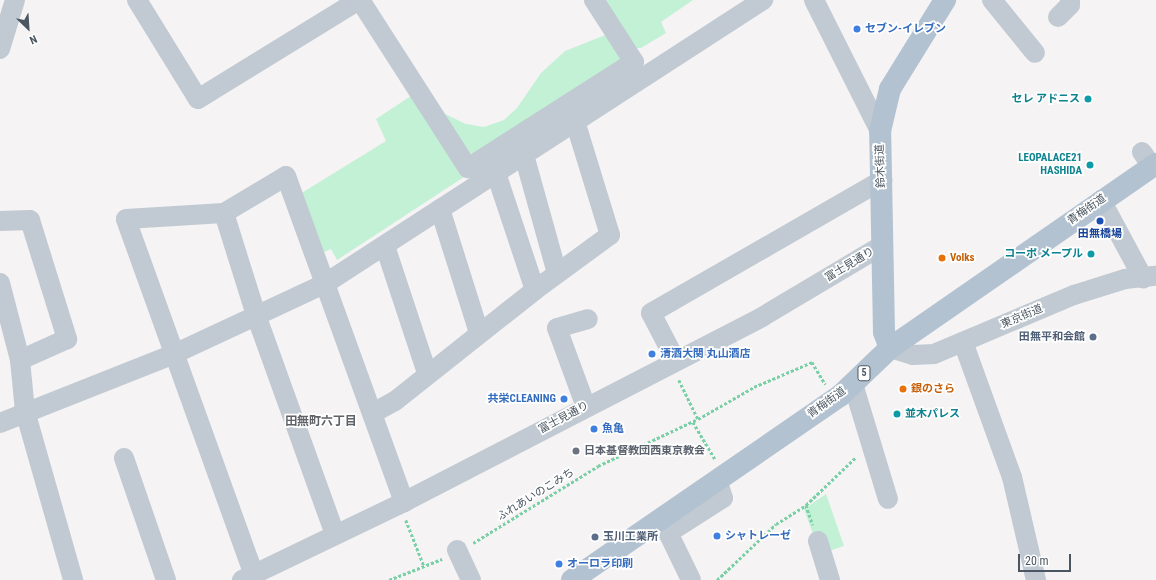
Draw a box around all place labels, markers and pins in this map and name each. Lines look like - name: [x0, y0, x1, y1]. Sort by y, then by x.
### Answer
- place label: セブン-イレブン: [865, 22, 946, 36]
- marker: セブン-イレブン: [852, 24, 862, 34]
- place label: セレ アドニス: [1011, 92, 1080, 106]
- marker: セレ アドニス: [1083, 94, 1093, 104]
- place label: LEOPALACE21 HASHIDA: [1018, 152, 1082, 178]
- marker: LEOPALACE21 HASHIDA: [1085, 160, 1095, 170]
- marker: 田無橋場: [1095, 216, 1105, 226]
- place label: 田無橋場: [1078, 227, 1122, 241]
- place label: コーポ メープル: [1003, 247, 1083, 261]
- marker: コーポ メープル: [1086, 249, 1096, 259]
- place label: Volks: [950, 251, 975, 265]
- marker: Volks: [937, 253, 947, 263]
- place label: 田無平和会館: [1019, 330, 1085, 344]
- marker: 田無平和会館: [1088, 332, 1098, 342]
- place label: 清酒大関 丸山酒店: [660, 347, 751, 361]
- marker: 清酒大関 丸山酒店: [647, 349, 657, 359]
- place label: 銀のさら: [911, 382, 955, 396]
- marker: 銀のさら: [898, 384, 908, 394]
- place label: 共栄CLEANING: [488, 392, 556, 406]
- marker: 共栄CLEANING: [559, 394, 569, 404]
- place label: 並木パレス: [905, 407, 960, 421]
- marker: 並木パレス: [892, 409, 902, 419]
- place label: 魚亀: [602, 422, 624, 436]
- marker: 魚亀: [589, 424, 599, 434]
- place label: 日本基督教団西東京教会: [584, 444, 705, 458]
- marker: 日本基督教団西東京教会: [571, 446, 581, 456]
- place label: シャトレーゼ: [725, 529, 791, 543]
- place label: 玉川工業所: [603, 530, 658, 544]
- marker: シャトレーゼ: [712, 531, 722, 541]
- marker: 玉川工業所: [590, 532, 600, 542]
- place label: オーロラ印刷: [567, 557, 633, 571]
- marker: オーロラ印刷: [554, 559, 564, 569]

